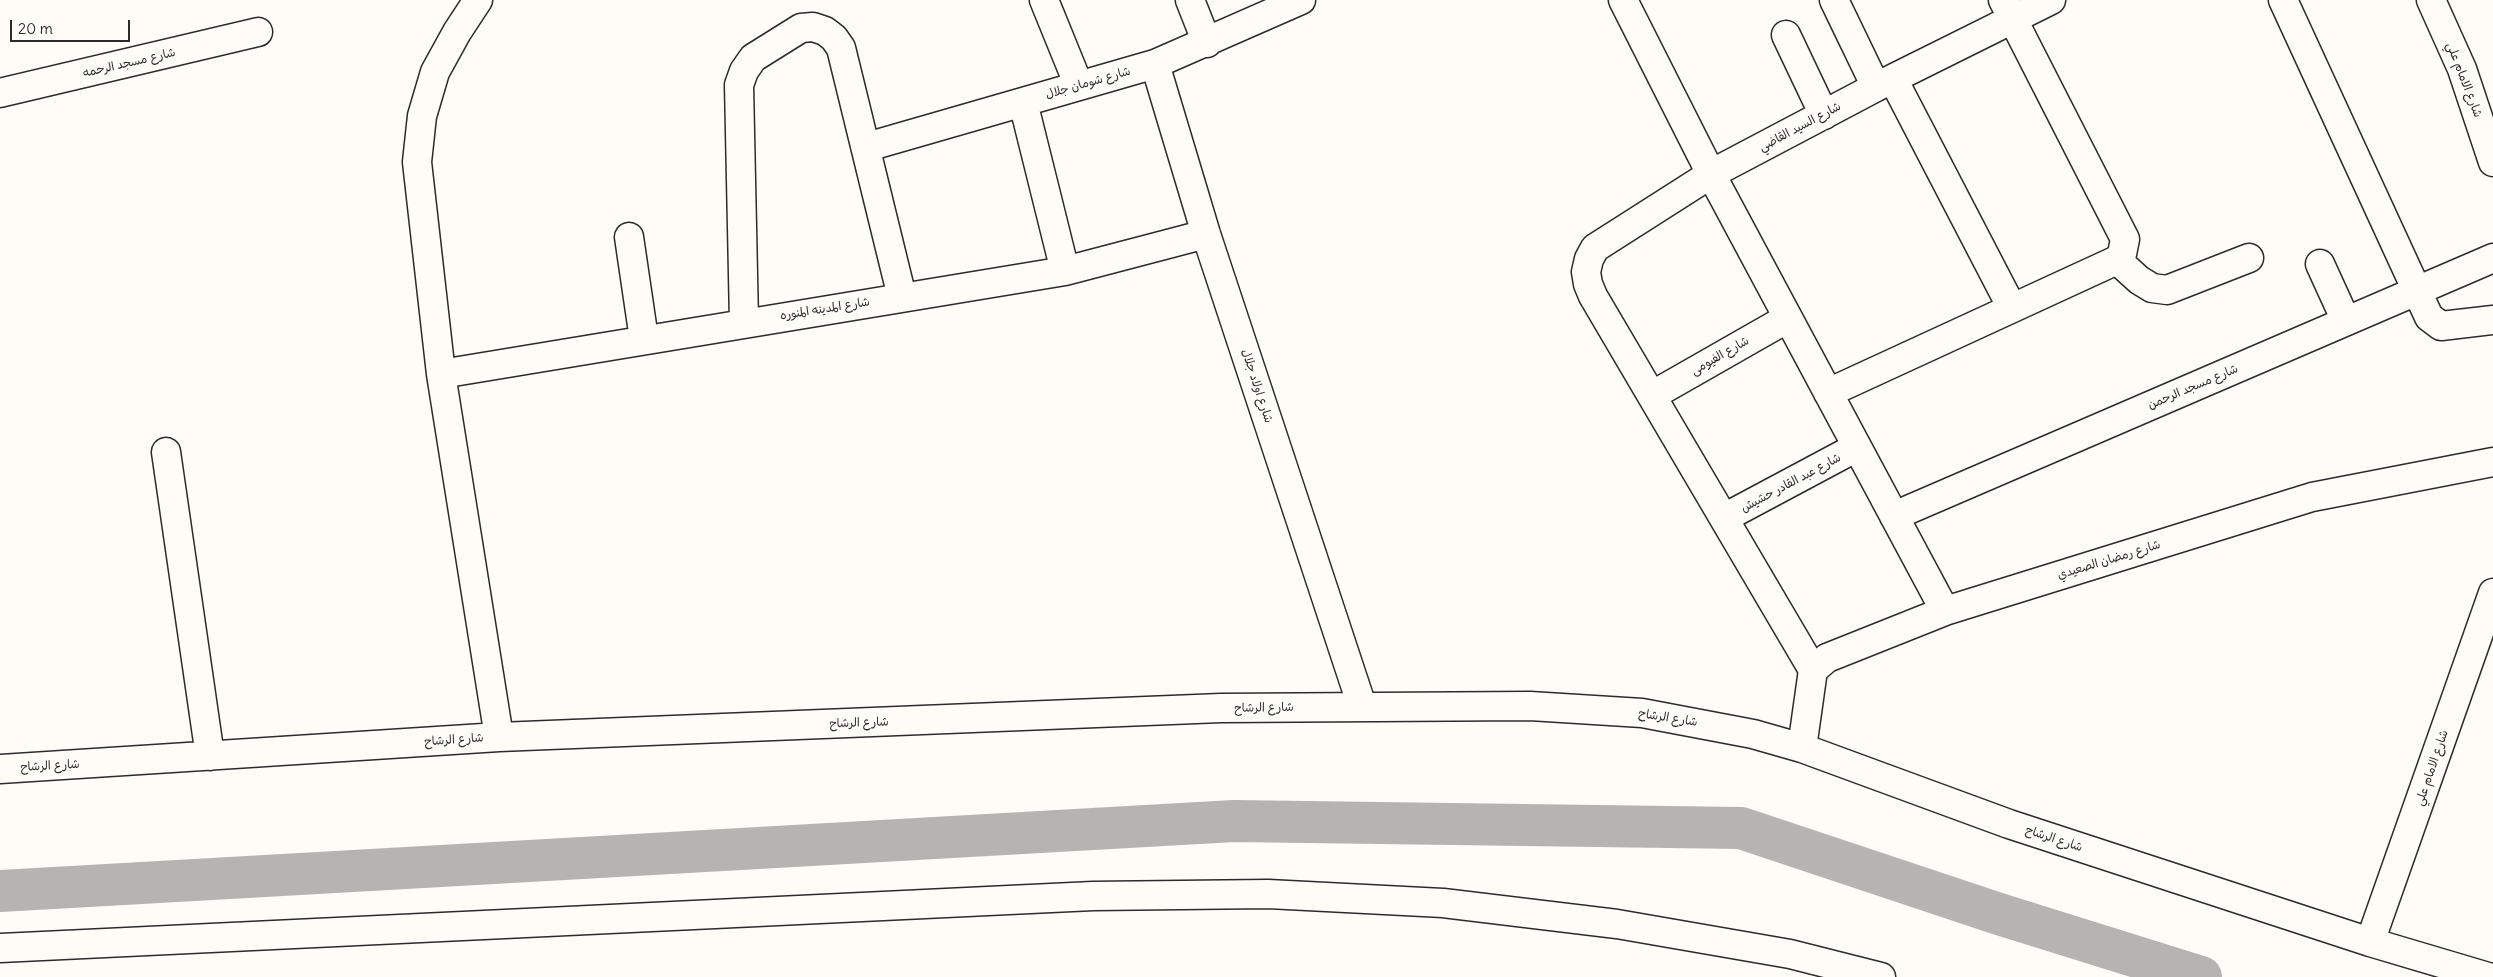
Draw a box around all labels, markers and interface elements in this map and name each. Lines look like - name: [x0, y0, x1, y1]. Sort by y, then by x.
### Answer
- scale bar: [12, 10, 132, 42]
- text: 20 m: [18, 19, 53, 38]
- street label: شارع الامام علي: [2443, 40, 2485, 120]
- street label: شارع مسجد الرحمه: [81, 45, 177, 81]
- street label: شارع شومان جلال: [1044, 64, 1132, 102]
- street label: شارع السيد القاضي: [1756, 99, 1844, 155]
- street label: شارع المدينه المنوره: [779, 295, 871, 323]
- street label: شارع الفيومى: [1688, 334, 1752, 378]
- street label: شارع اولاد جلال: [1238, 347, 1276, 425]
- street label: شارع مسجد الرحمن: [2146, 361, 2240, 413]
- street label: شارع عبد القادر حشيش: [1738, 450, 1844, 516]
- street label: شارع رمضان الصعيدي: [2056, 537, 2162, 583]
- street label: شارع الرشاح: [1234, 700, 1294, 716]
- street label: شارع الرشاح: [1638, 706, 1698, 730]
- street label: شارع الرشاح: [829, 715, 889, 731]
- street label: شارع الامام علي: [2412, 728, 2452, 808]
- street label: شارع الرشاح: [424, 731, 484, 749]
- street label: شارع الرشاح: [20, 757, 80, 775]
- street label: شارع الرشاح: [2024, 823, 2084, 855]

